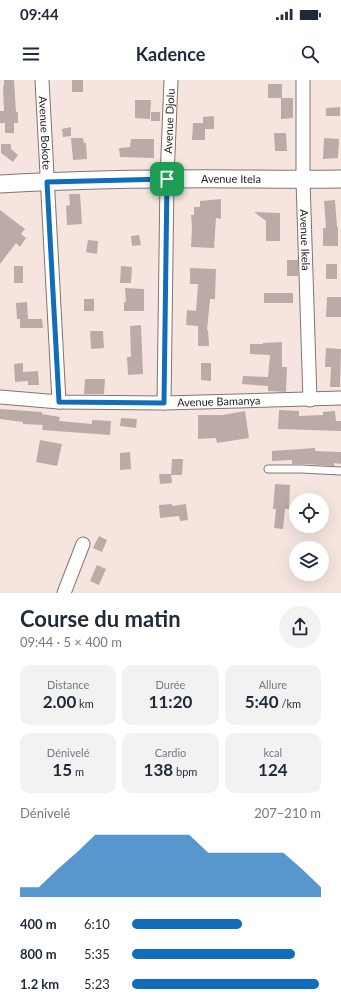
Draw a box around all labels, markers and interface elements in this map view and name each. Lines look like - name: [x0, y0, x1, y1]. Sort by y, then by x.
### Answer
- text: 09:44: [20, 5, 59, 23]
- icon: menu: [20, 43, 42, 65]
- text: Kadence: [136, 43, 205, 65]
- icon: search: [299, 43, 321, 65]
- street label: Avenue Djolu: [161, 88, 177, 154]
- street label: Avenue Bokote: [37, 96, 54, 170]
- pin: [150, 162, 184, 196]
- icon: arrive: [156, 168, 178, 190]
- street label: Avenue Itela: [201, 172, 261, 185]
- street label: Avenue Ikela: [298, 209, 313, 271]
- street label: Avenue Bamanya: [177, 393, 261, 409]
- map controls: [289, 493, 329, 581]
- button: locate: [289, 493, 329, 533]
- button: layers: [289, 541, 329, 581]
- text: Course du matin: [20, 605, 181, 632]
- button: share: [279, 606, 321, 648]
- text: 09:44 · 5 × 400 m: [20, 634, 122, 650]
- text: Distance: [47, 678, 89, 691]
- text: Durée: [156, 678, 185, 691]
- text: Allure: [259, 678, 287, 691]
- text: 2.00: [43, 691, 76, 712]
- text: 11:20: [149, 691, 192, 712]
- text: 5:40: [245, 691, 279, 712]
- text: km: [76, 697, 94, 710]
- text: /km: [279, 697, 301, 710]
- text: Dénivelé: [47, 746, 89, 759]
- text: Cardio: [155, 746, 186, 759]
- text: kcal: [264, 746, 282, 759]
- text: 15: [52, 759, 72, 780]
- text: 138: [144, 759, 173, 780]
- text: 124: [258, 759, 288, 780]
- text: m: [72, 765, 84, 778]
- text: bpm: [173, 765, 197, 778]
- text: Dénivelé: [20, 805, 70, 821]
- text: 207–210 m: [254, 805, 321, 821]
- text: 400 m: [20, 916, 57, 932]
- text: 6:10: [84, 916, 110, 932]
- text: 800 m: [20, 946, 57, 962]
- text: 5:35: [84, 946, 110, 962]
- text: 1.2 km: [20, 976, 59, 992]
- text: 5:23: [84, 976, 110, 992]

